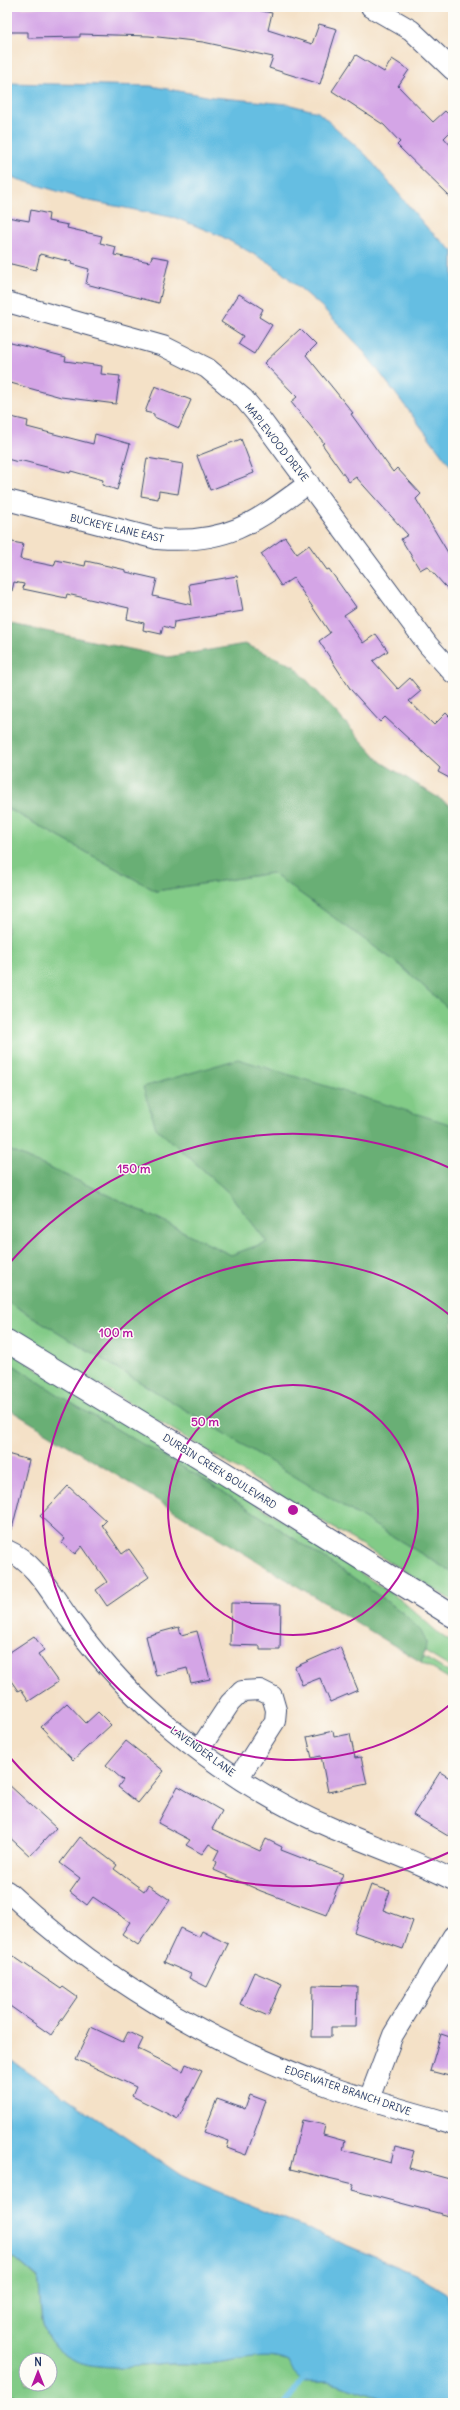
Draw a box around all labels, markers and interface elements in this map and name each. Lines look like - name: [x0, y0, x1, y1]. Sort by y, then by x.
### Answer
- street label: MAPLEWOOD DRIVE: [242, 401, 311, 484]
- street label: BUCKEYE LANE EAST: [69, 511, 165, 546]
- text: 150 m: [118, 1161, 151, 1176]
- text: 100 m: [99, 1325, 133, 1340]
- text: 50 m: [191, 1414, 220, 1429]
- street label: DURBIN CREEK BOULEVARD: [160, 1431, 279, 1512]
- centre of rings: [286, 1503, 300, 1517]
- street label: LAVENDER LANE: [168, 1724, 238, 1779]
- street label: EDGEWATER BRANCH DRIVE: [283, 2063, 413, 2118]
- north arrow: [18, 2352, 58, 2392]
- text: N: [34, 2355, 42, 2369]

